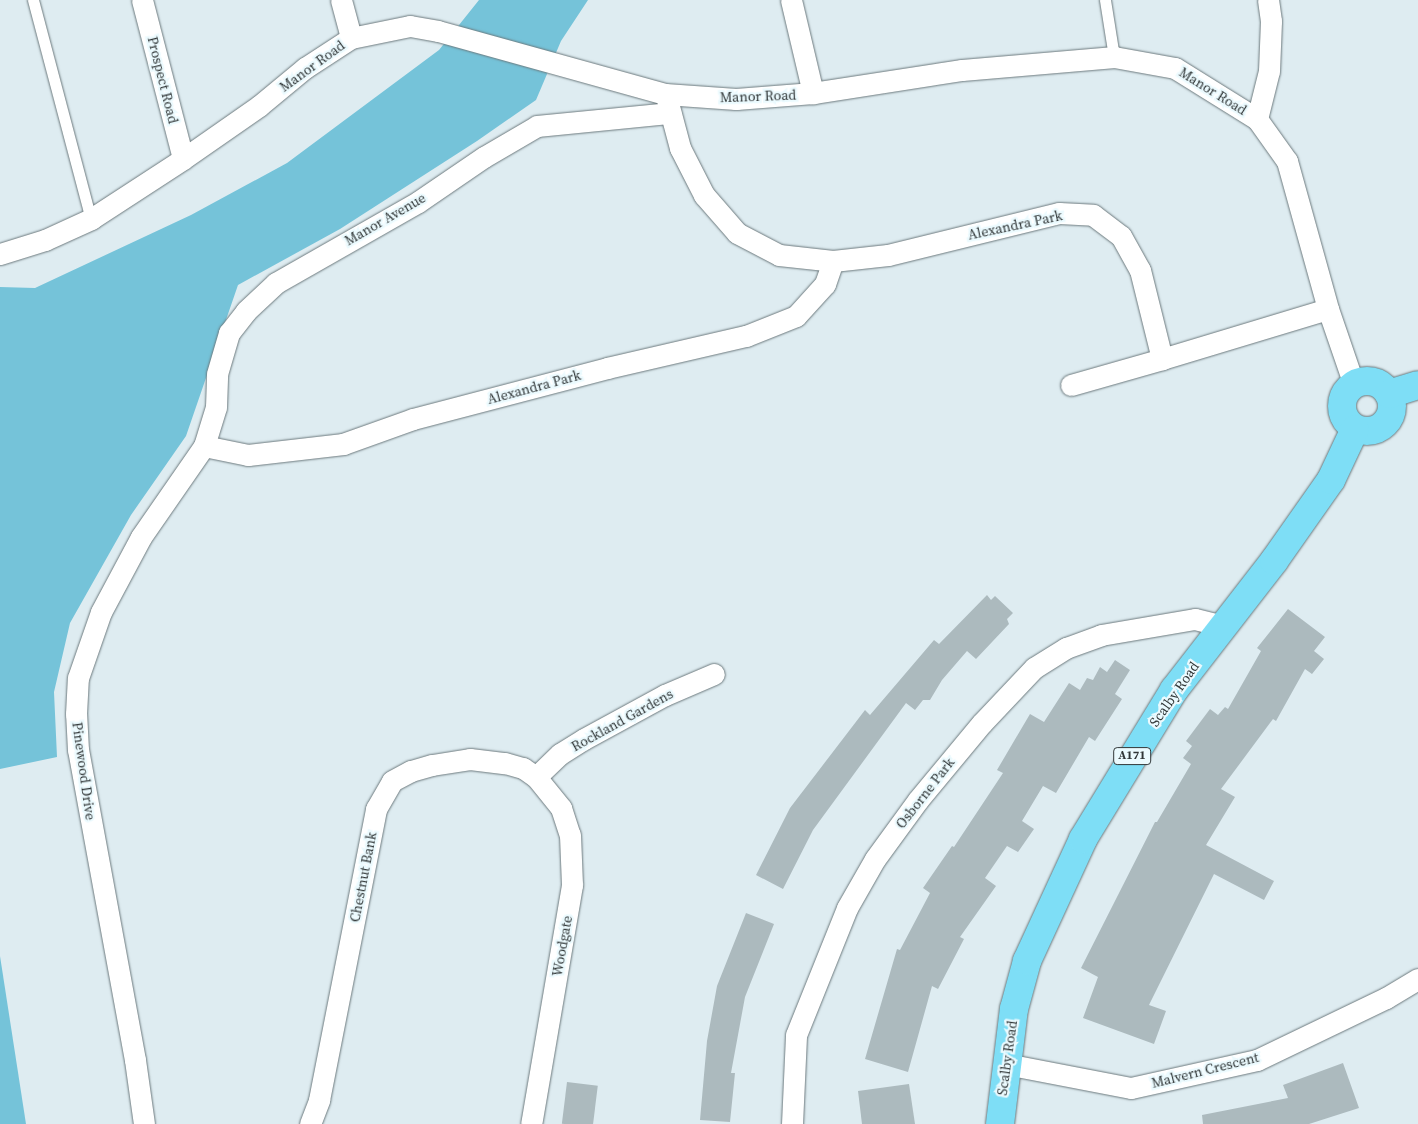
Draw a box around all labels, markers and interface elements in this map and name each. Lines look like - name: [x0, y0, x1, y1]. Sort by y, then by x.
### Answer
- street label: Prospect Road: [144, 35, 182, 125]
- street label: Manor Road: [276, 37, 348, 95]
- street label: Manor Road: [1176, 64, 1250, 118]
- street label: Manor Road: [719, 86, 797, 106]
- street label: Manor Avenue: [342, 189, 428, 249]
- street label: Alexandra Park: [966, 207, 1064, 243]
- street label: Alexandra Park: [485, 366, 583, 408]
- street label: Scalby Road: [1145, 658, 1203, 730]
- street label: Rockland Gardens: [568, 685, 676, 755]
- street label: Pinewood Drive: [69, 721, 99, 821]
- road number: A171: [1112, 746, 1152, 766]
- street label: Osborne Park: [892, 754, 958, 832]
- street label: Chestnut Bank: [346, 831, 380, 923]
- street label: Woodgate: [548, 914, 576, 978]
- street label: Scalby Road: [993, 1020, 1021, 1096]
- street label: Malvern Crescent: [1150, 1049, 1260, 1091]

